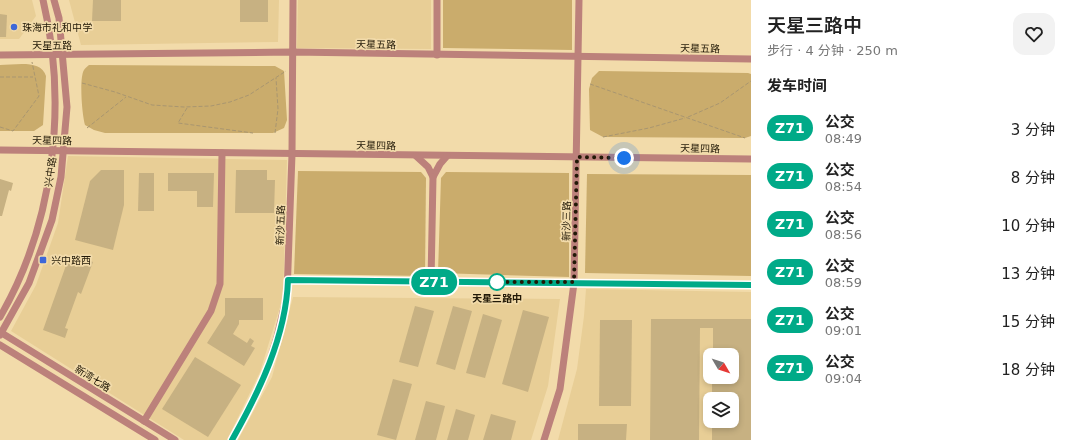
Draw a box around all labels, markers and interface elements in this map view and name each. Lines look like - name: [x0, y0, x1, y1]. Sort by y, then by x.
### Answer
- button: heart: [1013, 13, 1055, 55]
- text: 天星三路中: [767, 14, 862, 36]
- marker: 珠海市礼和中学: [9, 22, 19, 32]
- place label: 珠海市礼和中学: [22, 22, 92, 33]
- street label: 天星五路: [356, 39, 396, 50]
- street label: 天星五路: [32, 40, 72, 51]
- street label: 天星五路: [680, 43, 720, 54]
- text: 步行 · 4 分钟 · 250 m: [767, 43, 898, 58]
- text: 发车时间: [767, 77, 827, 95]
- text: 公交: [825, 113, 855, 131]
- text: Z71: [775, 120, 805, 136]
- text: 3 分钟: [1011, 121, 1055, 139]
- text: 08:49: [825, 131, 862, 146]
- street label: 天星四路: [32, 135, 72, 146]
- street label: 天星四路: [356, 140, 396, 151]
- street label: 天星四路: [680, 143, 720, 154]
- your location: [614, 148, 634, 168]
- street label: 兴中路: [43, 156, 58, 188]
- text: 公交: [825, 161, 855, 179]
- text: Z71: [775, 168, 805, 184]
- text: 8 分钟: [1011, 169, 1055, 187]
- text: 08:54: [825, 179, 862, 194]
- street label: 新沙三路: [561, 201, 572, 241]
- street label: 新沙五路: [274, 205, 287, 245]
- text: 公交: [825, 209, 855, 227]
- text: Z71: [775, 216, 805, 232]
- text: 10 分钟: [1001, 217, 1055, 235]
- text: 08:56: [825, 227, 862, 242]
- marker: 兴中路西: [38, 255, 48, 265]
- place label: 兴中路西: [51, 255, 91, 266]
- text: 公交: [825, 257, 855, 275]
- text: Z71: [775, 264, 805, 280]
- text: 13 分钟: [1001, 265, 1055, 283]
- line badge: Z71: [411, 269, 457, 295]
- marker: 天星三路中: [488, 273, 506, 291]
- text: Z71: [419, 274, 449, 290]
- text: 08:59: [825, 275, 862, 290]
- place label: 天星三路中: [472, 293, 522, 304]
- text: 公交: [825, 305, 855, 323]
- text: Z71: [775, 312, 805, 328]
- text: 15 分钟: [1001, 313, 1055, 331]
- text: 09:01: [825, 323, 862, 338]
- north arrow: [703, 348, 739, 384]
- map controls: [703, 348, 739, 428]
- text: 公交: [825, 353, 855, 371]
- text: Z71: [775, 360, 805, 376]
- text: 18 分钟: [1001, 361, 1055, 379]
- street label: 新湾七路: [73, 363, 113, 394]
- text: 09:04: [825, 371, 862, 386]
- button: layers: [703, 392, 739, 428]

